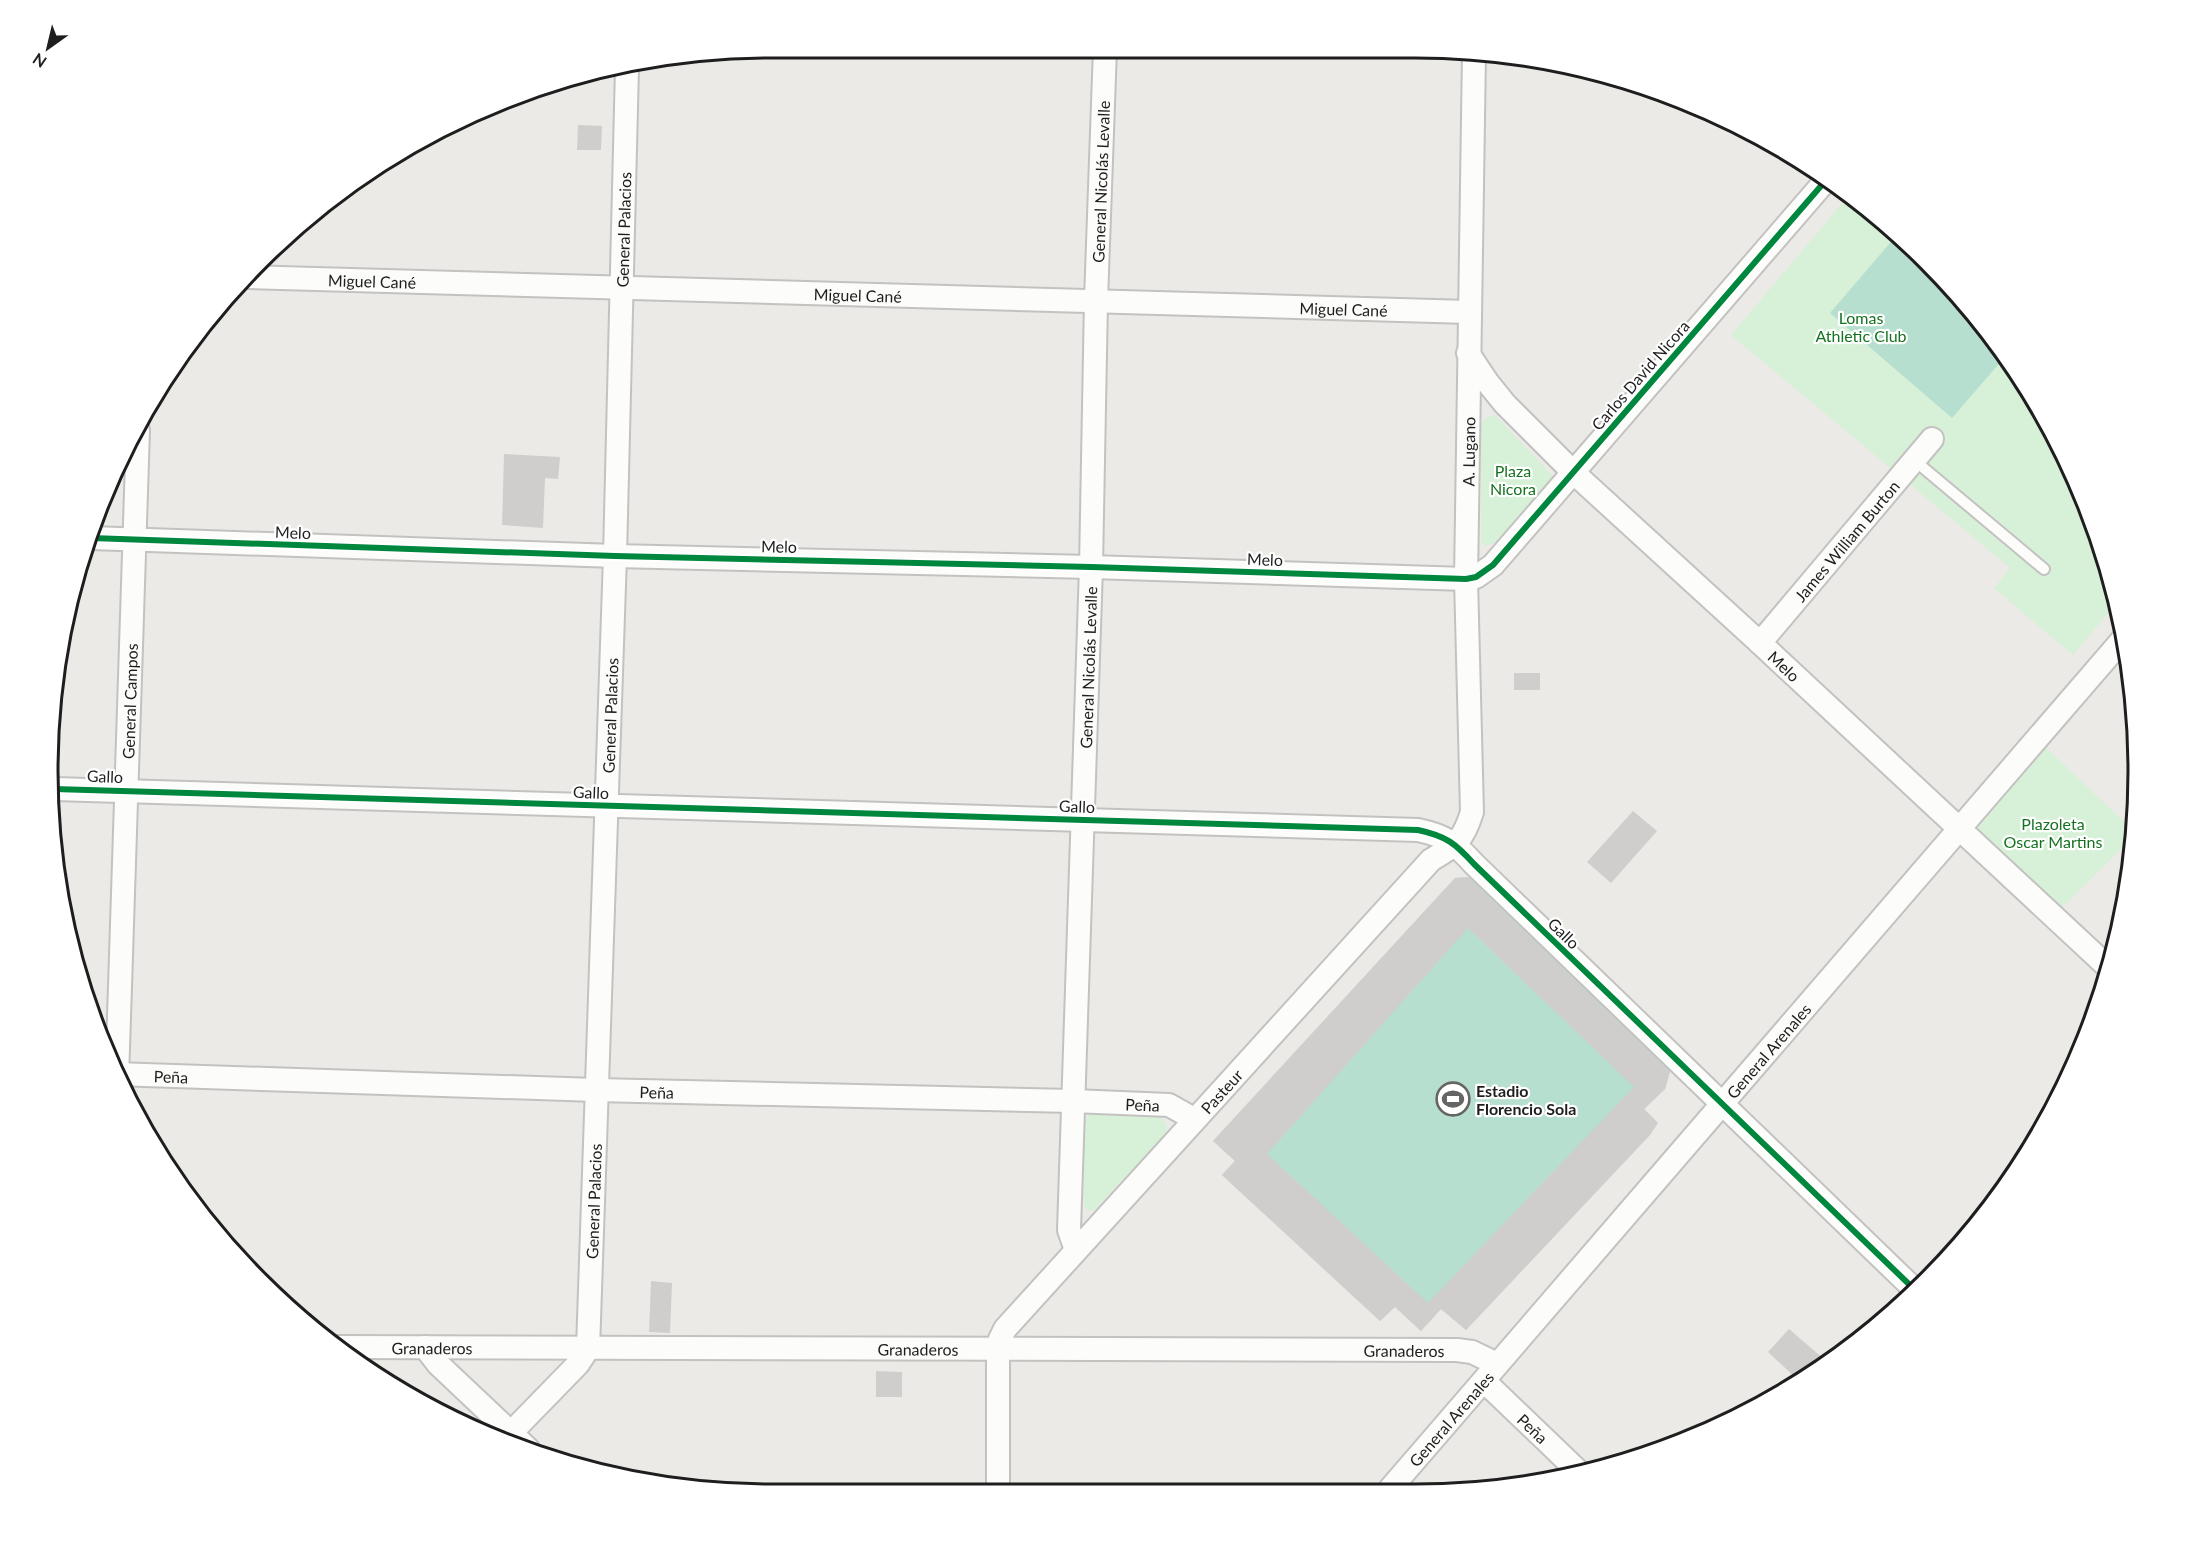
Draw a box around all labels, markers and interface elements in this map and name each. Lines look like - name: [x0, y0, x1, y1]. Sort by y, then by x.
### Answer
- north arrow: [18, 18, 78, 78]
- text: N: [29, 50, 50, 72]
- street label: General Nicolás Levalle: [1088, 100, 1113, 263]
- street label: General Palacios: [612, 172, 634, 288]
- street label: Miguel Cané: [328, 270, 416, 291]
- street label: Miguel Cané: [813, 284, 902, 305]
- street label: Miguel Cané: [1299, 298, 1388, 319]
- park label: Lomas Athletic Club: [1815, 308, 1907, 345]
- street label: Carlos David Nicora: [1587, 316, 1693, 434]
- street label: A. Lugano: [1458, 417, 1478, 487]
- park label: Plaza Nicora: [1490, 461, 1536, 498]
- street label: James William Burton: [1790, 476, 1903, 605]
- street label: Melo: [275, 522, 311, 542]
- street label: Melo: [761, 536, 797, 556]
- street label: Melo: [1247, 549, 1283, 569]
- street label: General Nicolás Levalle: [1075, 586, 1100, 749]
- street label: General Campos: [118, 643, 141, 759]
- street label: Melo: [1765, 647, 1804, 685]
- street label: General Palacios: [598, 657, 621, 774]
- street label: Gallo: [87, 766, 123, 786]
- street label: Gallo: [573, 782, 609, 802]
- street label: Gallo: [1059, 796, 1095, 816]
- park label: Plazoleta Oscar Martins: [2004, 814, 2103, 851]
- street label: Gallo: [1544, 914, 1584, 952]
- street label: General Arenales: [1722, 999, 1814, 1102]
- street label: Pasteur: [1196, 1065, 1246, 1117]
- street label: Peña: [153, 1066, 189, 1086]
- sports icon: Estadio Florencio Sola: [1435, 1081, 1471, 1117]
- place label: Estadio Florencio Sola: [1476, 1081, 1576, 1118]
- street label: Peña: [639, 1082, 674, 1101]
- street label: Peña: [1125, 1094, 1160, 1114]
- street label: General Palacios: [582, 1143, 604, 1259]
- street label: Granaderos: [391, 1338, 473, 1357]
- street label: Granaderos: [877, 1339, 959, 1358]
- street label: Granaderos: [1363, 1340, 1445, 1359]
- street label: General Arenales: [1405, 1367, 1497, 1470]
- street label: Peña: [1514, 1409, 1552, 1447]

